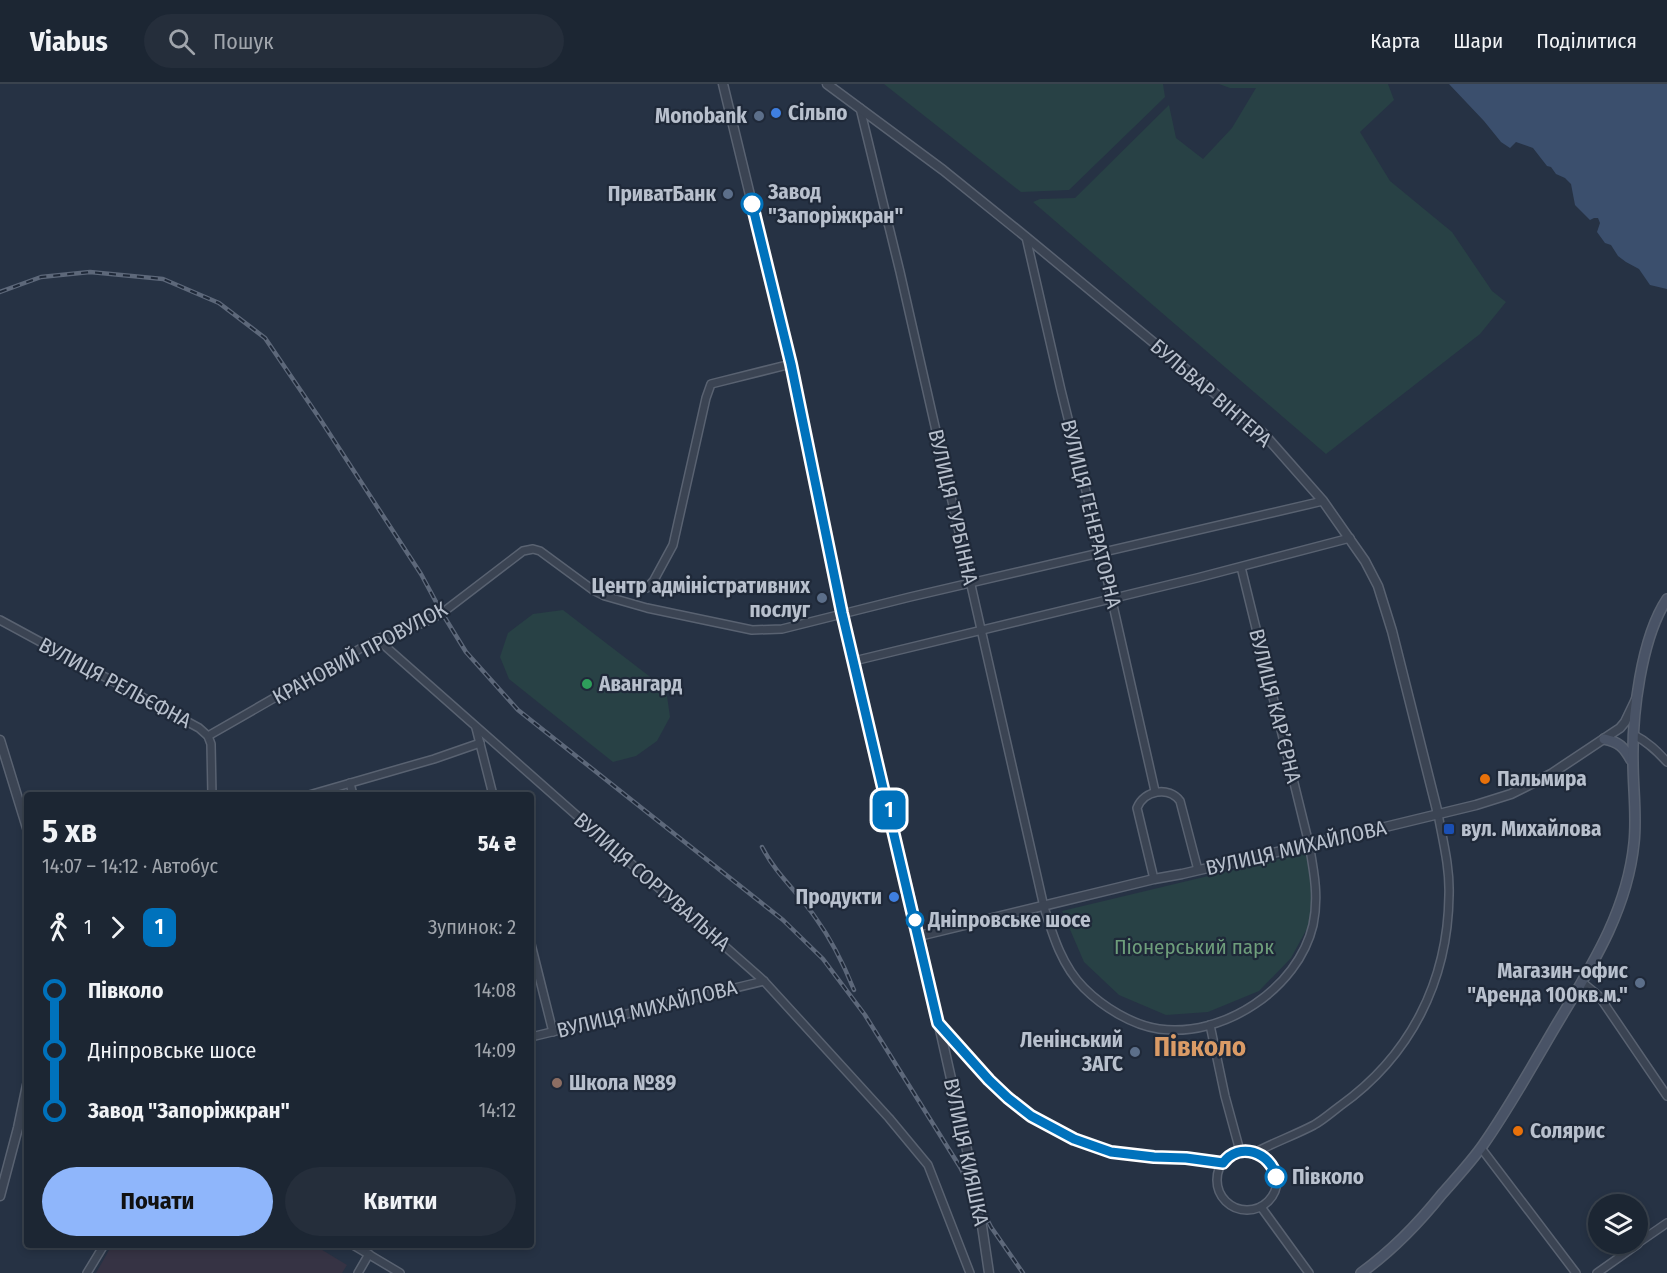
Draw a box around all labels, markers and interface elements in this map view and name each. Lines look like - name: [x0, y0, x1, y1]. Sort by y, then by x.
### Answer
- search box: [144, 14, 564, 68]
- text: Viabus: [30, 25, 108, 58]
- icon: search: [165, 25, 198, 58]
- text: Пошук: [213, 28, 274, 55]
- text: Карта: [1370, 28, 1420, 54]
- text: Шари: [1453, 28, 1503, 54]
- text: Поділитися: [1536, 28, 1637, 54]
- place label: Сільпо: [788, 100, 848, 126]
- place label: Monobank: [655, 103, 747, 129]
- marker: Сільпо: [769, 106, 783, 120]
- marker: Monobank: [752, 109, 766, 123]
- place label: Завод "Запоріжкран": [767, 179, 903, 229]
- place label: ПриватБанк: [608, 181, 716, 207]
- marker: ПриватБанк: [721, 187, 735, 201]
- marker: Завод "Запоріжкран": [741, 193, 763, 215]
- street label: БУЛЬВАР ВІНТЕРА: [1145, 333, 1277, 453]
- street label: ВУЛИЦЯ ГЕНЕРАТОРНА: [1055, 417, 1127, 611]
- street label: ВУЛИЦЯ ТУРБІННА: [922, 427, 984, 587]
- place label: Центр адміністративних послуг: [592, 573, 811, 623]
- marker: Центр адміністративних послуг: [815, 591, 829, 605]
- street label: КРАНОВИЙ ПРОВУЛОК: [268, 596, 453, 710]
- street label: ВУЛИЦЯ КАР’ЄРНА: [1243, 626, 1307, 786]
- street label: ВУЛИЦЯ РЕЛЬЄФНА: [34, 632, 196, 734]
- place label: Авангард: [598, 671, 683, 697]
- marker: Авангард: [580, 677, 594, 691]
- place label: Пальмира: [1497, 766, 1587, 792]
- marker: Пальмира: [1478, 772, 1492, 786]
- line badge: 1: [870, 790, 908, 830]
- text: 1: [885, 797, 893, 823]
- street label: ВУЛИЦЯ СОРТУВАЛЬНА: [569, 807, 735, 957]
- text: 5 хв: [42, 811, 97, 851]
- street label: ВУЛИЦЯ МИХАЙЛОВА: [1203, 815, 1389, 881]
- place label: вул. Михайлова: [1461, 816, 1601, 842]
- marker: вул. Михайлова: [1442, 822, 1456, 836]
- text: 54 ₴: [478, 830, 516, 857]
- text: 14:07 – 14:12 · Автобус: [42, 854, 218, 878]
- place label: Продукти: [796, 884, 882, 910]
- marker: Продукти: [887, 890, 901, 904]
- place label: Дніпровське шосе: [927, 907, 1091, 933]
- icon: walk: [42, 911, 75, 944]
- icon: forward: [101, 911, 134, 944]
- marker: Дніпровське шосе: [906, 911, 924, 929]
- text: 1: [155, 914, 164, 940]
- text: 1: [84, 915, 92, 939]
- text: Зупинок: 2: [428, 915, 516, 939]
- park label: Піонерський парк: [1114, 934, 1274, 960]
- place label: Магазин-офис "Аренда 100кв.м.": [1467, 958, 1629, 1008]
- street label: ВУЛИЦЯ МИХАЙЛОВА: [554, 974, 740, 1044]
- marker: Магазин-офис "Аренда 100кв.м.": [1633, 976, 1647, 990]
- text: Півколо: [88, 977, 163, 1004]
- text: 14:08: [474, 978, 516, 1002]
- place label: Ленінський ЗАГС: [1020, 1027, 1123, 1077]
- district label: Півколо: [1154, 1031, 1246, 1063]
- text: Дніпровське шосе: [88, 1037, 256, 1064]
- text: 14:09: [474, 1038, 516, 1062]
- marker: Ленінський ЗАГС: [1128, 1045, 1142, 1059]
- place label: Школа №89: [569, 1070, 676, 1096]
- marker: Школа №89: [550, 1076, 564, 1090]
- street label: ВУЛИЦЯ КИЯШКА: [938, 1076, 994, 1228]
- text: Завод "Запоріжкран": [88, 1097, 290, 1124]
- text: 14:12: [478, 1098, 516, 1122]
- place label: Солярис: [1530, 1118, 1606, 1144]
- marker: Солярис: [1511, 1124, 1525, 1138]
- place label: Півколо: [1292, 1164, 1364, 1190]
- marker: Півколо: [1265, 1166, 1287, 1188]
- button: Почати: [42, 1167, 273, 1236]
- button: Квитки: [285, 1167, 516, 1236]
- map controls: [1588, 1194, 1648, 1254]
- button: layers: [1588, 1194, 1648, 1254]

